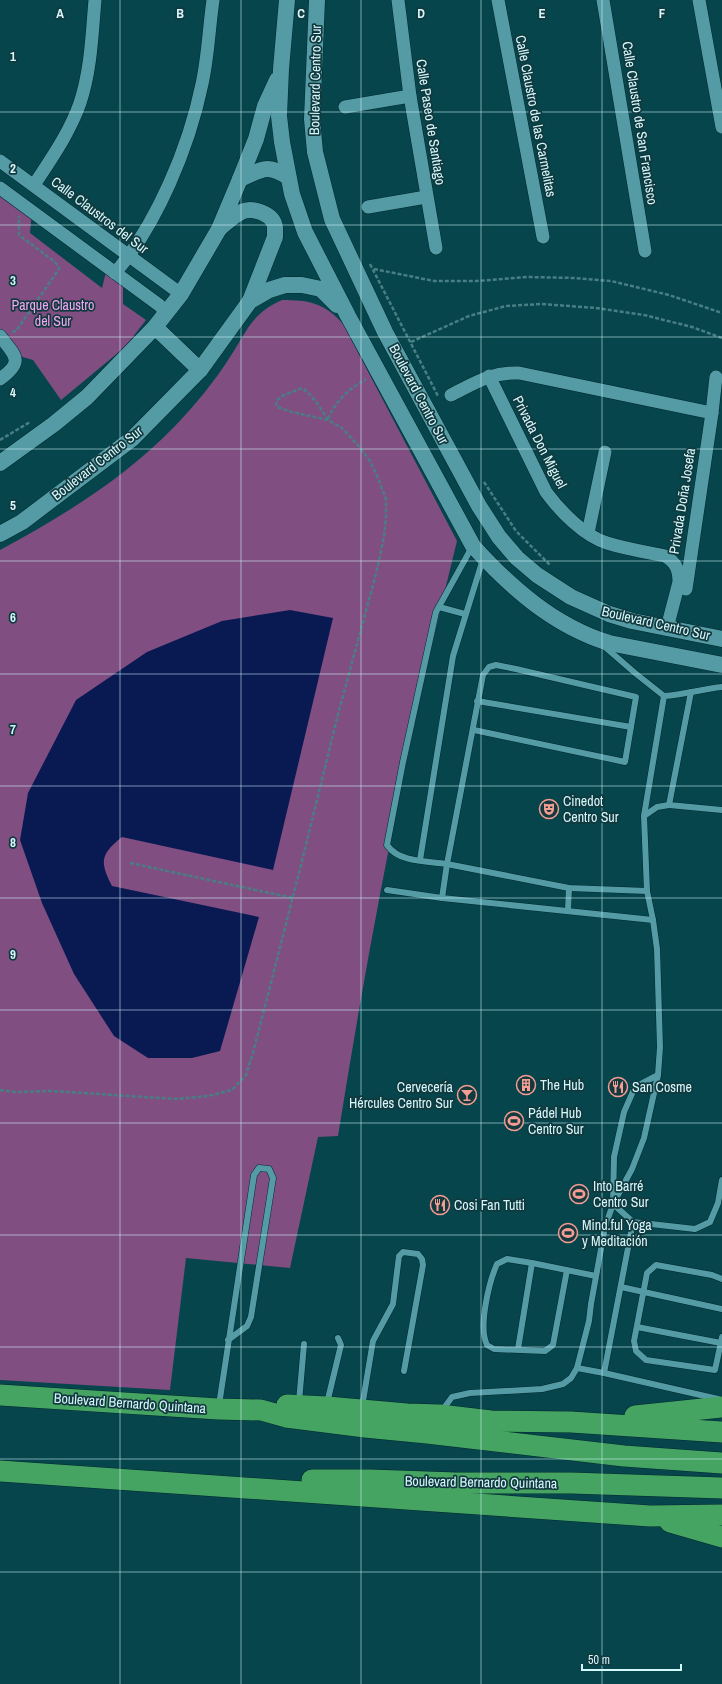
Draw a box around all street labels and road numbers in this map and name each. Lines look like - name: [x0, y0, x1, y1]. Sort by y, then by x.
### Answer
- street label: Boulevard Centro Sur: [305, 24, 325, 135]
- street label: Calle Claustro de las Carmelitas: [511, 33, 561, 199]
- street label: Calle Claustro de San Francisco: [618, 40, 662, 206]
- street label: Calle Paseo de Santiago: [412, 58, 450, 186]
- street label: Calle Claustros del Sur: [48, 172, 152, 258]
- street label: Boulevard Centro Sur: [385, 341, 453, 447]
- street label: Privada Don Miguel: [509, 393, 571, 491]
- street label: Boulevard Centro Sur: [48, 422, 146, 504]
- street label: Privada Doña Josefa: [665, 446, 699, 555]
- street label: Boulevard Centro Sur: [600, 602, 712, 644]
- street label: Boulevard Bernardo Quintana: [53, 1389, 207, 1417]
- street label: Boulevard Bernardo Quintana: [405, 1472, 558, 1492]

